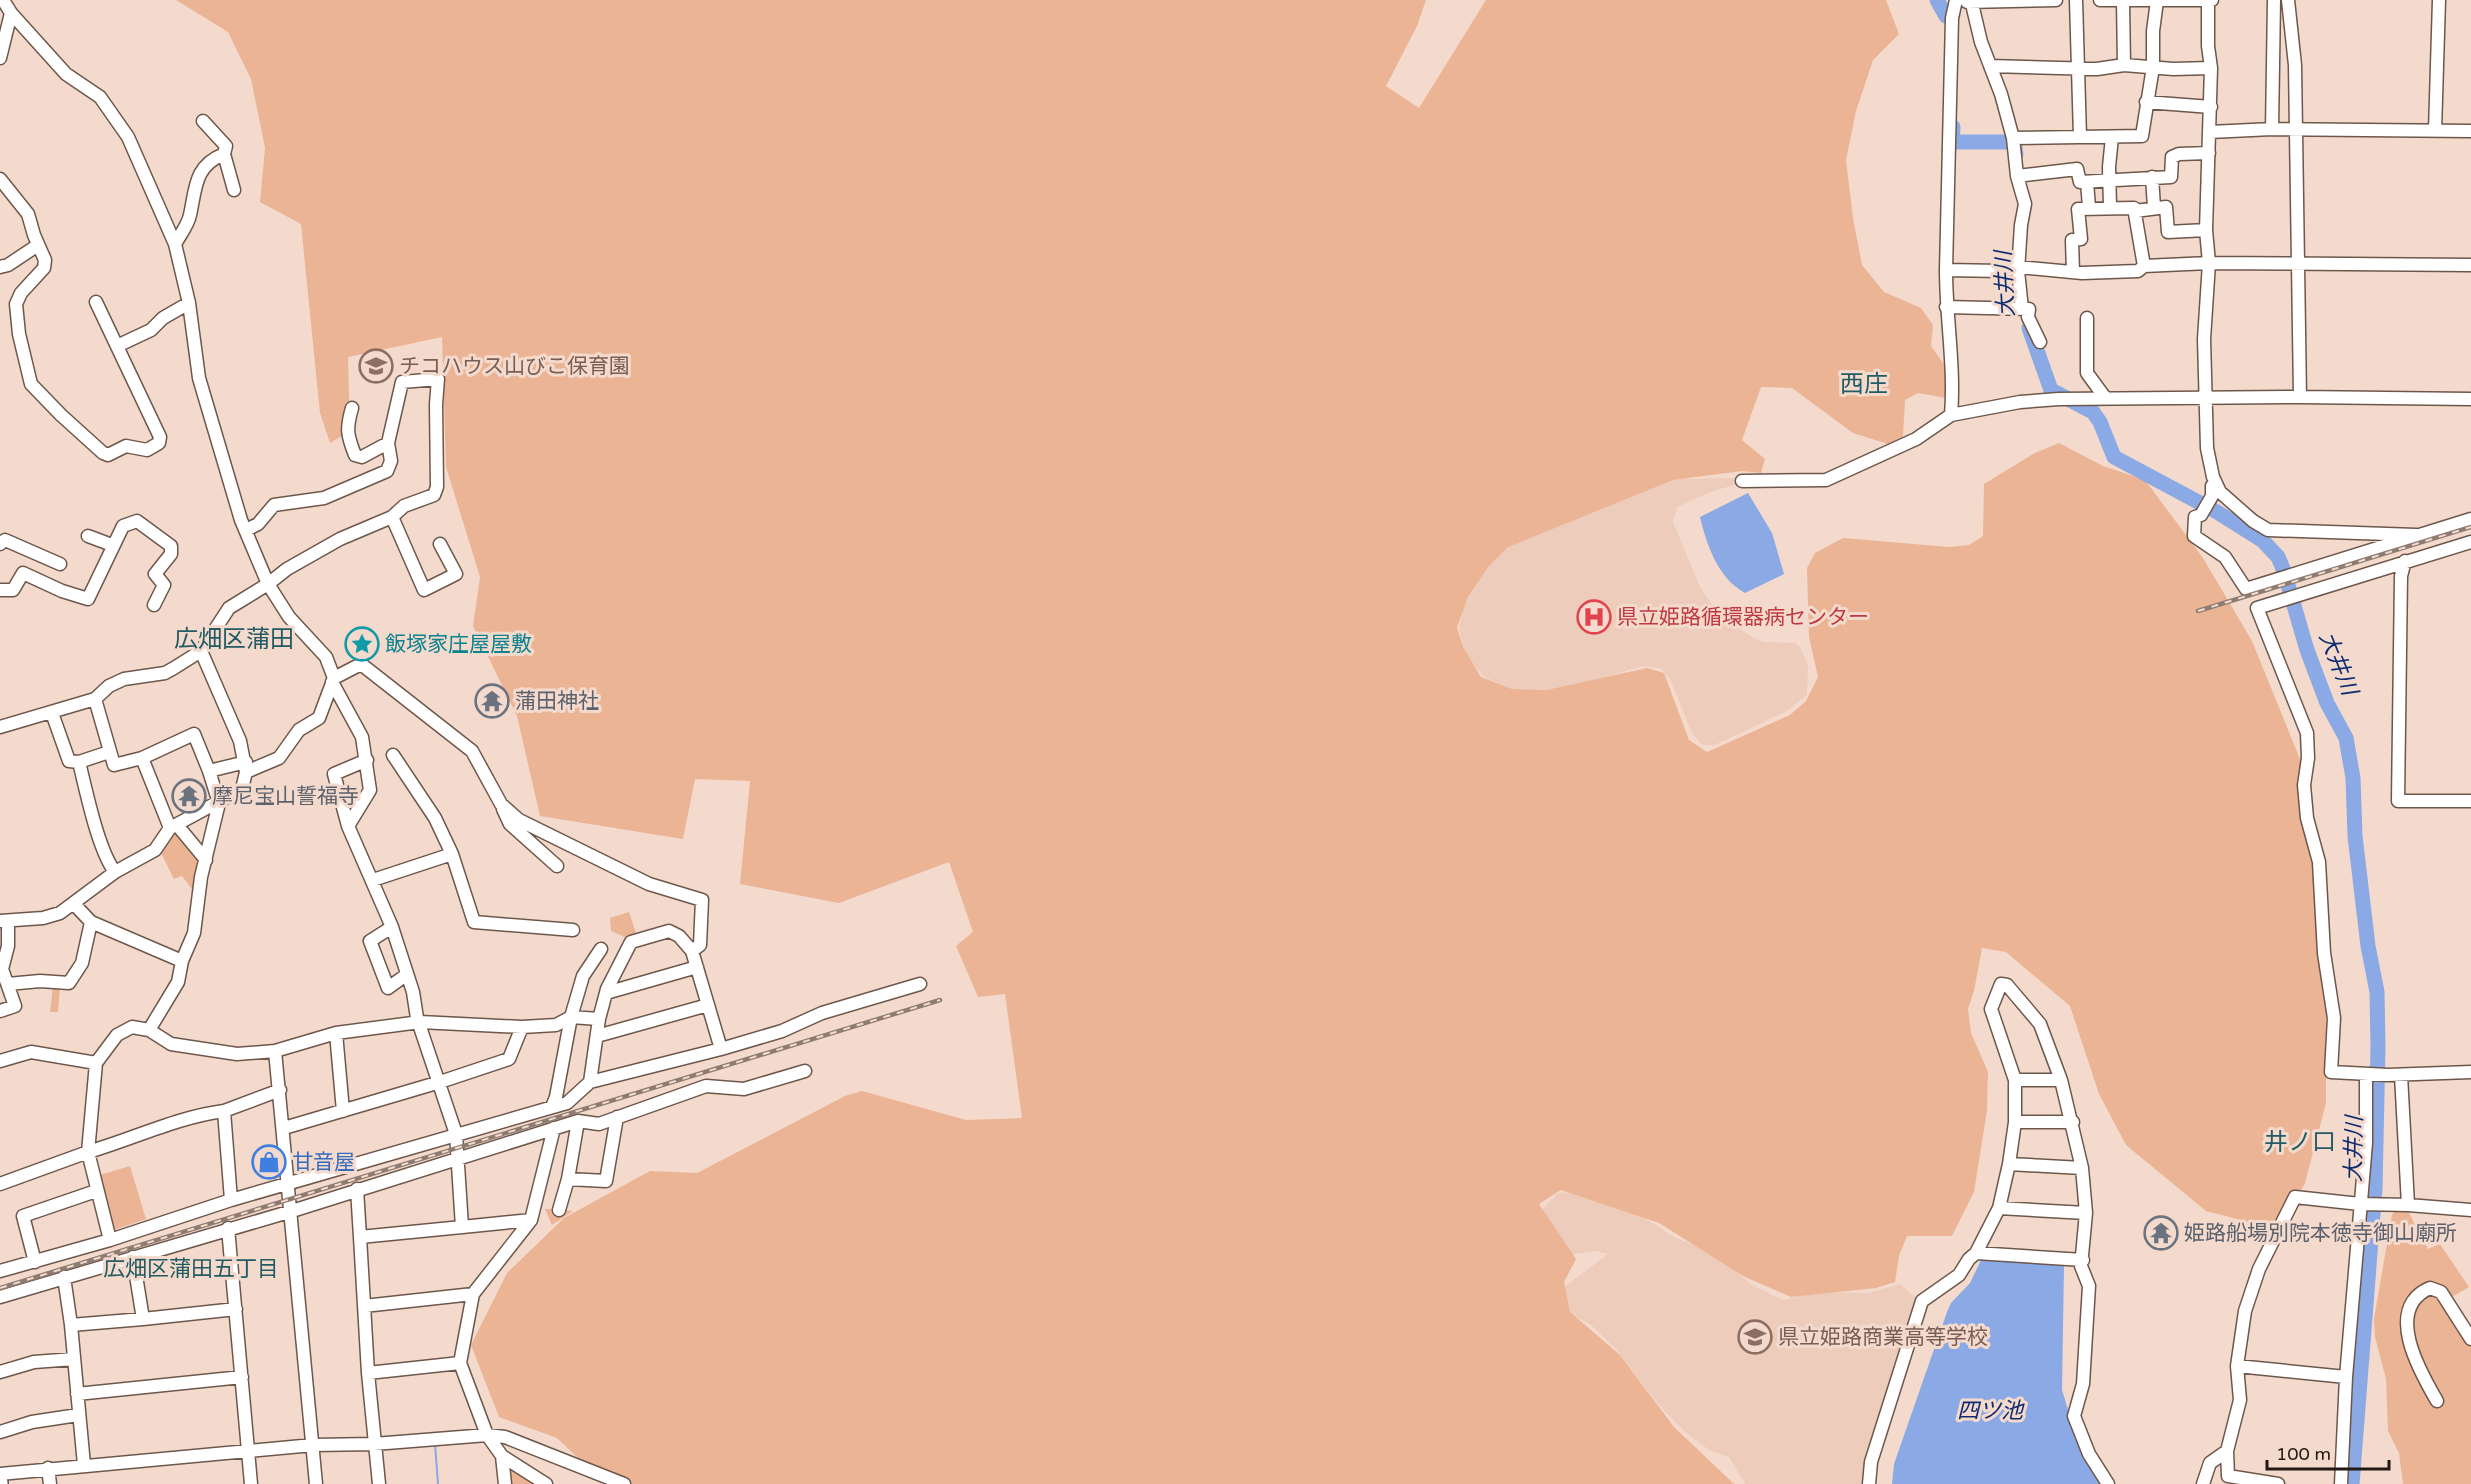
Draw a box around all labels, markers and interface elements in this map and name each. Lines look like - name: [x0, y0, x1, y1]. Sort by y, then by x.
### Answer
- water label: 大井川: [1990, 248, 2020, 318]
- school or university icon: チコハウス山びこ保育園: [358, 348, 394, 384]
- place label: チコハウス山びこ保育園: [399, 354, 630, 379]
- district label: 西庄: [1840, 370, 1888, 399]
- hospital icon: 県立姫路循環器病センター: [1576, 599, 1612, 635]
- place label: 県立姫路循環器病センター: [1617, 605, 1869, 630]
- district label: 広畑区蒲田: [174, 625, 294, 654]
- place icon: 飯塚家庄屋屋敷: [344, 626, 380, 662]
- water label: 大井川: [2314, 628, 2363, 701]
- place label: 飯塚家庄屋屋敷: [385, 632, 532, 657]
- temple icon: 蒲田神社: [474, 683, 510, 719]
- place label: 蒲田神社: [515, 689, 599, 714]
- temple icon: 摩尼宝山誓福寺: [171, 778, 207, 814]
- place label: 摩尼宝山誓福寺: [212, 784, 359, 809]
- water label: 大井川: [2340, 1114, 2368, 1182]
- district label: 井ノ口: [2264, 1128, 2336, 1157]
- shop icon: 甘音屋: [251, 1144, 287, 1180]
- place label: 甘音屋: [292, 1150, 355, 1175]
- temple icon: 姫路船場別院本徳寺御山廟所: [2143, 1215, 2179, 1251]
- place label: 姫路船場別院本徳寺御山廟所: [2184, 1221, 2457, 1246]
- district label: 広畑区蒲田五丁目: [103, 1256, 279, 1282]
- school or university icon: 県立姫路商業高等学校: [1737, 1319, 1773, 1355]
- place label: 県立姫路商業高等学校: [1778, 1325, 1988, 1350]
- water label: 四ツ池: [1957, 1398, 2025, 1424]
- scale bar: [2267, 1433, 2388, 1471]
- text: 100 m: [2276, 1443, 2331, 1465]

